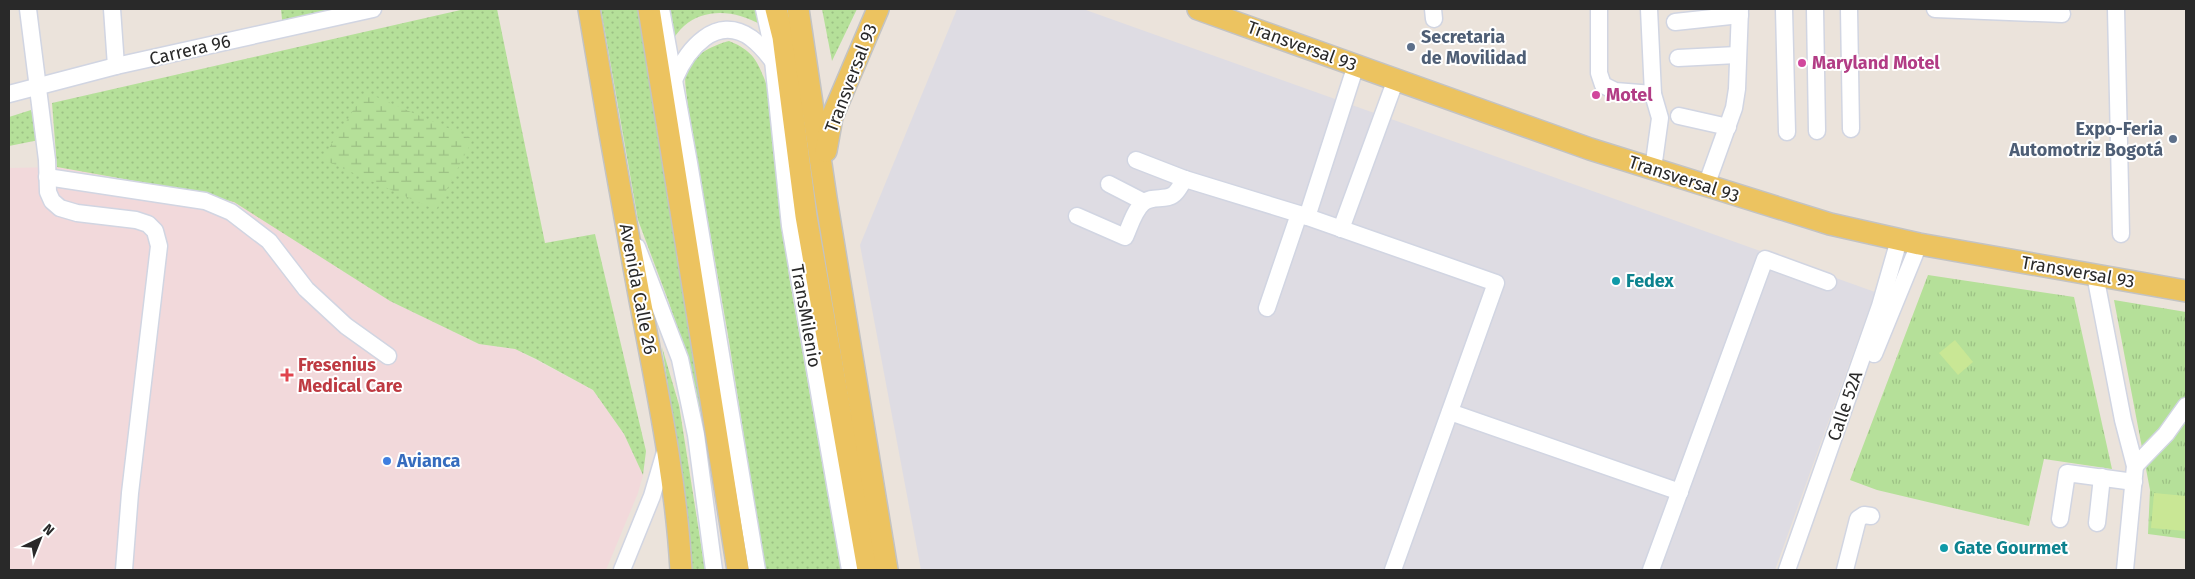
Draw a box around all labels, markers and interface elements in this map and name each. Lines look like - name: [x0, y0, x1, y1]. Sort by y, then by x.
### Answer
- street label: Transversal 93: [1244, 16, 1360, 76]
- street label: Transversal 93: [820, 20, 882, 136]
- place label: Secretaria de Movilidad: [1421, 26, 1527, 69]
- street label: Carrera 96: [147, 30, 233, 70]
- marker: Secretaria de Movilidad: [1405, 41, 1417, 53]
- place label: Maryland Motel: [1812, 52, 1940, 74]
- marker: Maryland Motel: [1796, 57, 1808, 69]
- place label: Motel: [1606, 84, 1653, 106]
- marker: Motel: [1590, 89, 1602, 101]
- place label: Expo-Feria Automotriz Bogotá: [2008, 118, 2163, 161]
- marker: Expo-Feria Automotriz Bogotá: [2167, 133, 2179, 145]
- street label: Transversal 93: [1626, 151, 1742, 207]
- street label: Avenida Calle 26: [615, 222, 661, 356]
- street label: Transversal 93: [2020, 251, 2136, 293]
- street label: TransMilenio: [786, 263, 826, 369]
- place label: Fedex: [1626, 270, 1675, 292]
- marker: Fedex: [1610, 275, 1622, 287]
- place label: Fresenius Medical Care: [298, 354, 402, 397]
- street label: Calle 52A: [1823, 367, 1867, 444]
- marker: Fresenius Medical Care: [280, 368, 294, 382]
- place label: Avianca: [396, 450, 461, 472]
- marker: Avianca: [381, 455, 393, 467]
- north arrow: [15, 514, 65, 564]
- text: N: [39, 520, 58, 539]
- place label: Gate Gourmet: [1954, 537, 2069, 559]
- marker: Gate Gourmet: [1938, 542, 1950, 554]

